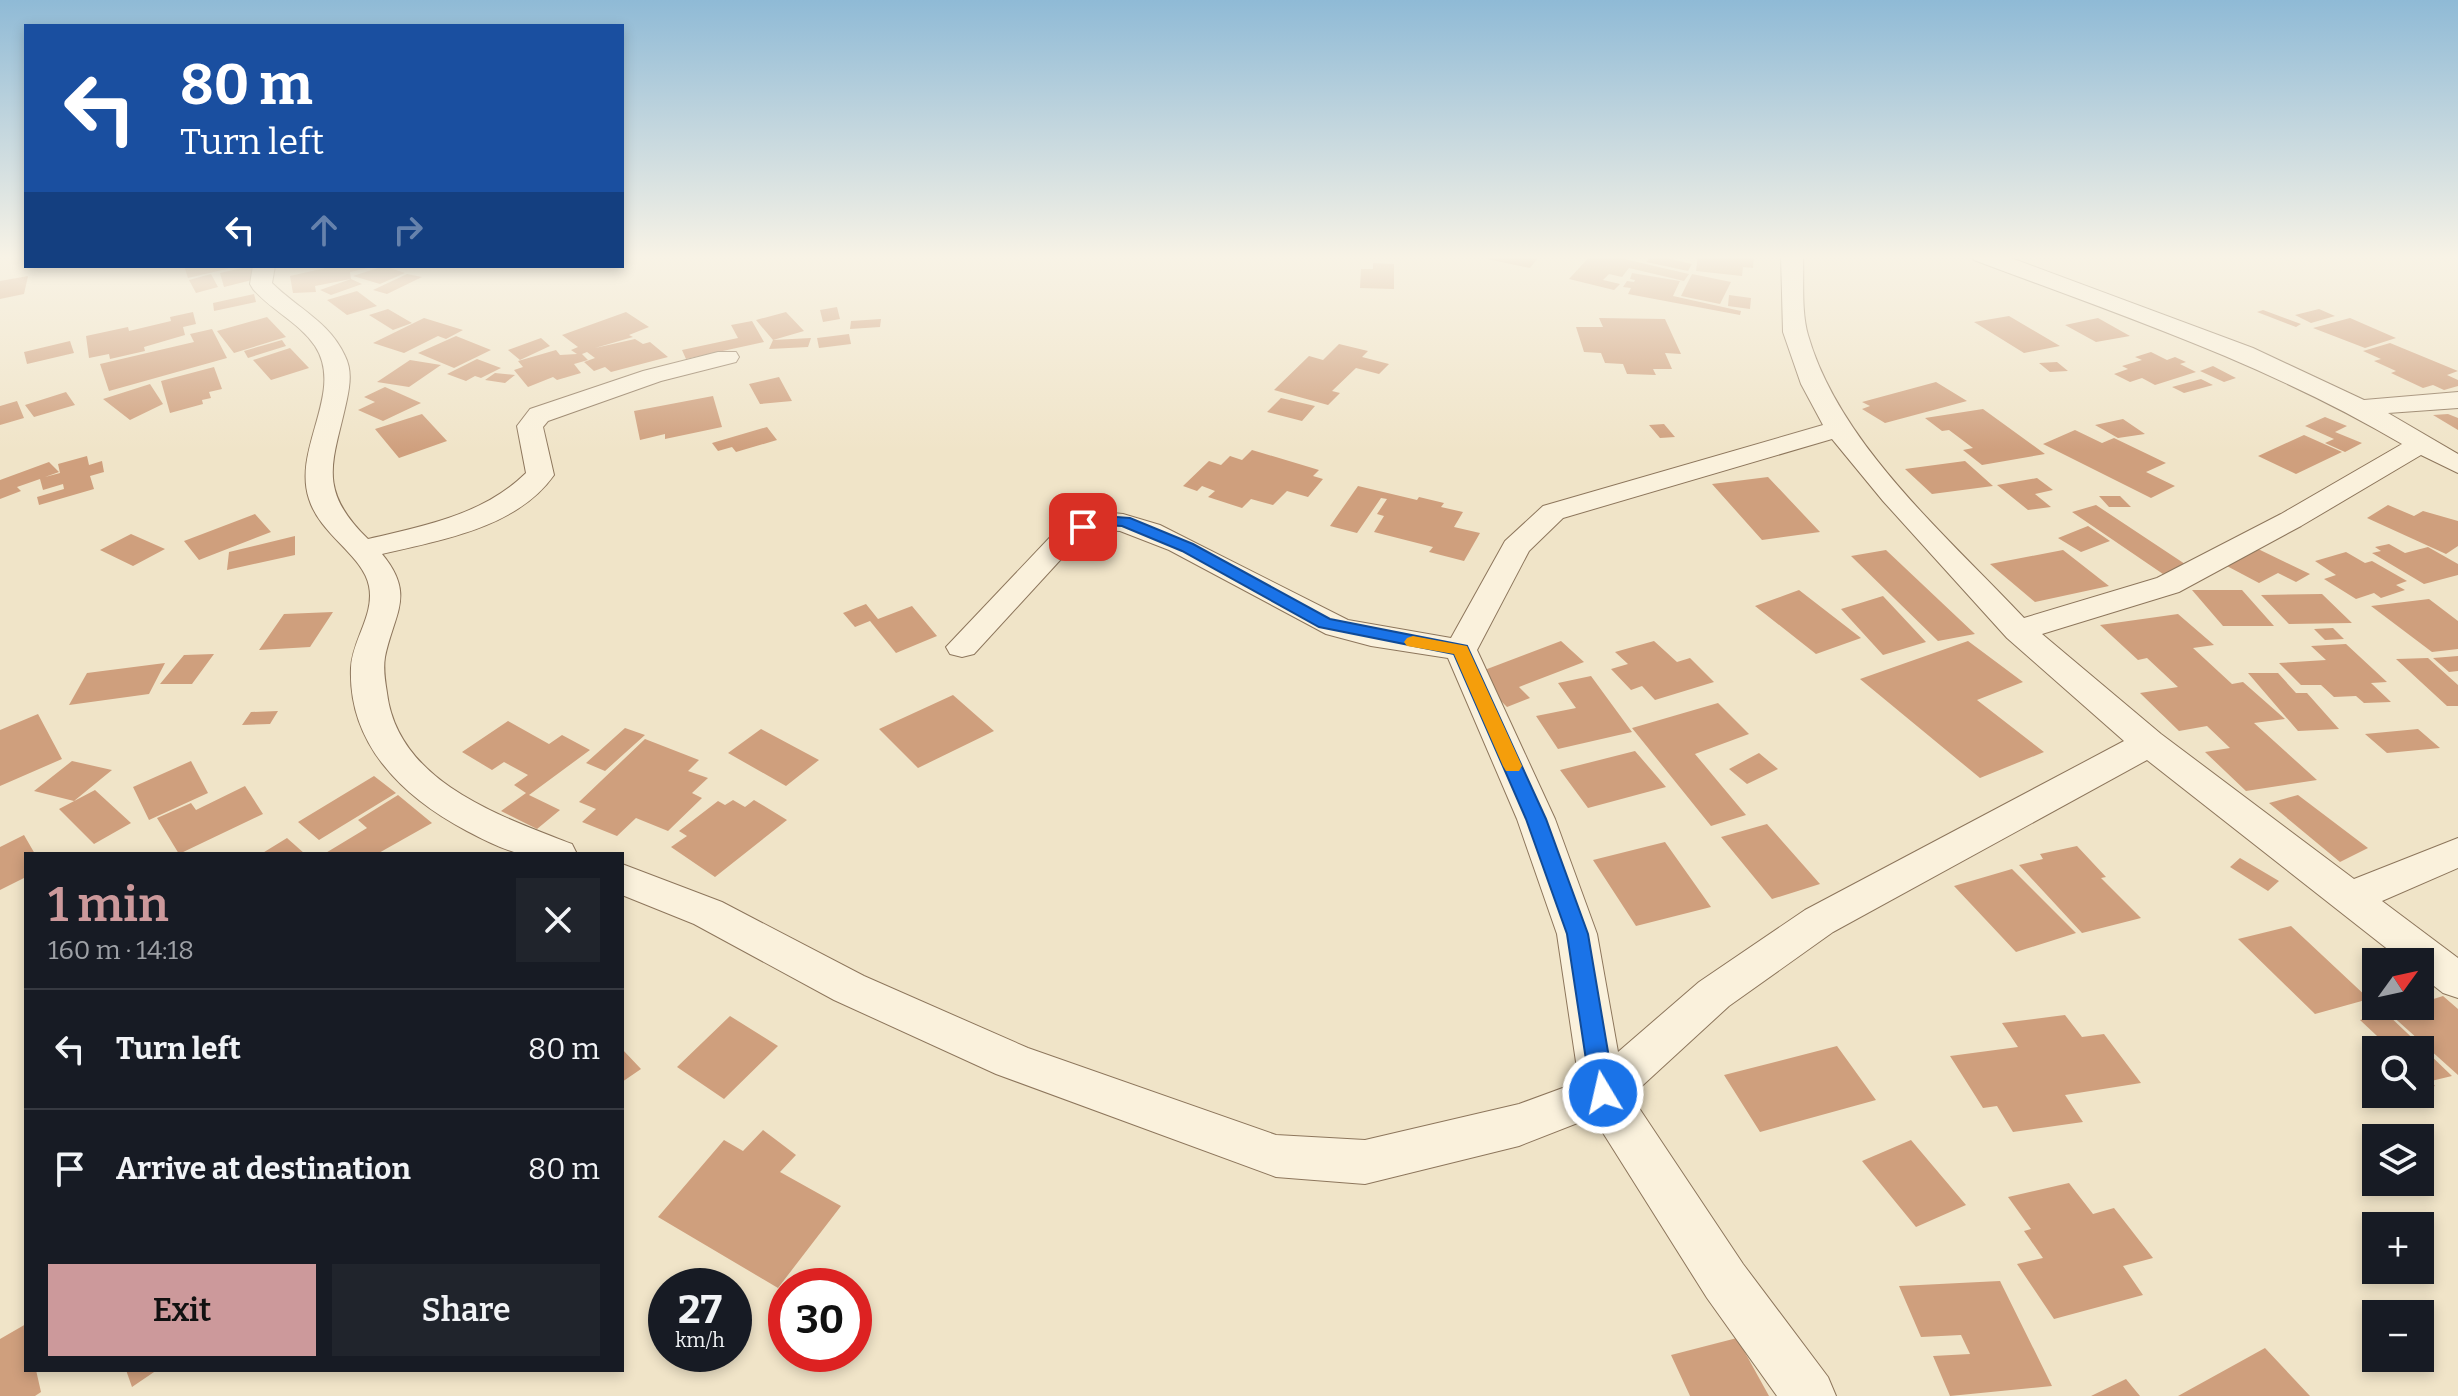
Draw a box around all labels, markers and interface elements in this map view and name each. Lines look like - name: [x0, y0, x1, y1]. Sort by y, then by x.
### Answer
- text: 80 m: [180, 52, 313, 119]
- icon: left: [48, 56, 152, 160]
- text: Turn left: [180, 120, 324, 164]
- icon: left: [218, 208, 262, 252]
- icon: ahead: [302, 208, 346, 252]
- icon: right: [386, 208, 430, 252]
- pin: [1049, 493, 1117, 561]
- icon: arrive: [1061, 505, 1105, 549]
- text: 1 min: [48, 876, 169, 934]
- button: close: [516, 878, 600, 962]
- text: 160 m · 14:18: [48, 935, 194, 966]
- north arrow: [2362, 948, 2434, 1020]
- map controls: [2362, 948, 2434, 1372]
- icon: left: [48, 1027, 92, 1071]
- text: Turn left: [116, 1031, 241, 1067]
- text: 80 m: [528, 1031, 600, 1067]
- button: search: [2362, 1036, 2434, 1108]
- position arrow: [1561, 1051, 1645, 1135]
- button: layers: [2362, 1124, 2434, 1196]
- icon: arrive: [48, 1147, 92, 1191]
- text: Arrive at destination: [116, 1151, 411, 1187]
- text: 80 m: [528, 1151, 600, 1187]
- button: +: [2362, 1212, 2434, 1284]
- button: Exit: [48, 1264, 316, 1356]
- button: Share: [332, 1264, 600, 1356]
- speed limit sign: 30: [768, 1268, 872, 1372]
- text: 27: [678, 1286, 722, 1334]
- button: −: [2362, 1300, 2434, 1372]
- text: km/h: [675, 1328, 725, 1352]

